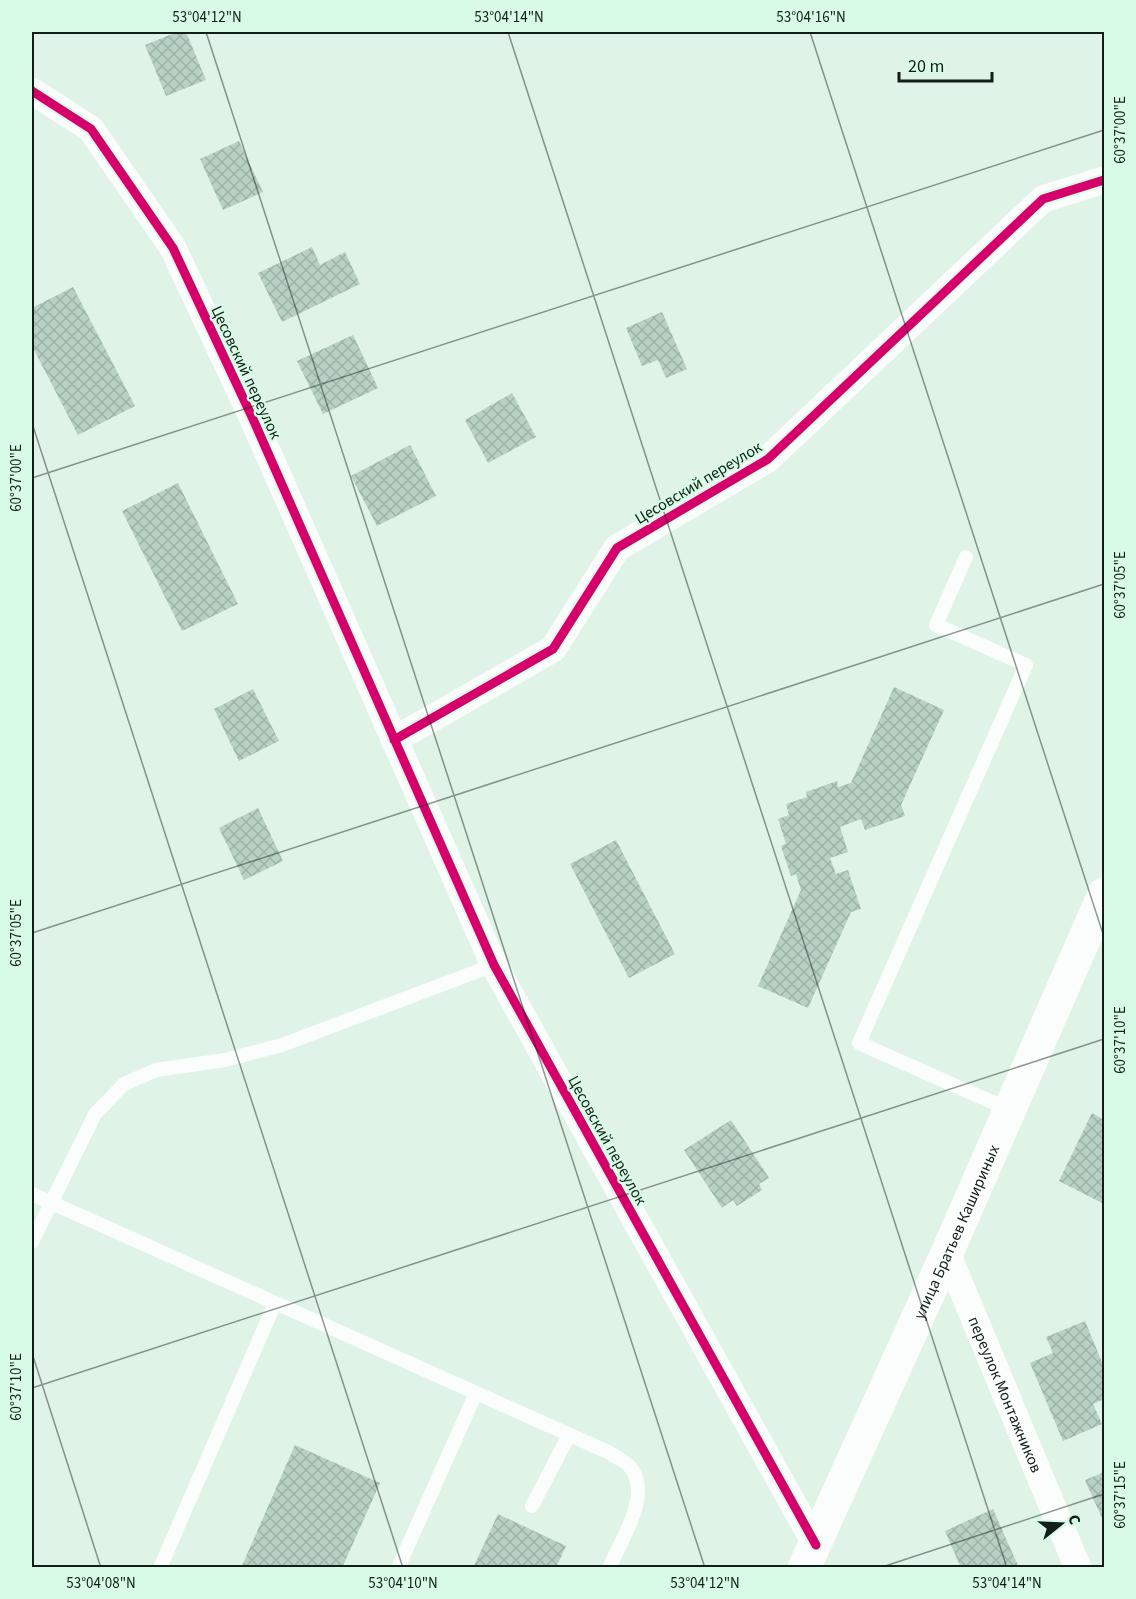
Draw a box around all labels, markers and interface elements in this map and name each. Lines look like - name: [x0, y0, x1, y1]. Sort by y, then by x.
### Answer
- text: 53°04'12"N: [172, 7, 242, 28]
- text: 53°04'14"N: [474, 7, 544, 28]
- text: 53°04'16"N: [776, 7, 846, 28]
- scale bar: [899, 45, 992, 83]
- text: 20 m: [908, 54, 944, 79]
- text: 60°37'00"E: [1110, 96, 1131, 164]
- street label: Цесовский переулок: [206, 302, 287, 443]
- street label: Цесовский переулок: [631, 436, 766, 530]
- text: 60°37'00"E: [6, 444, 27, 512]
- text: 60°37'05"E: [1110, 551, 1131, 619]
- text: 60°37'05"E: [6, 899, 27, 967]
- text: 60°37'10"E: [1110, 1006, 1131, 1074]
- street label: Цесовский переулок: [562, 1072, 652, 1209]
- street label: улица Братьев Кашириных: [908, 1141, 1005, 1323]
- street label: переулок Монтажников: [963, 1313, 1047, 1476]
- text: 60°37'10"E: [6, 1353, 27, 1421]
- text: 60°37'15"E: [1110, 1461, 1131, 1529]
- north arrow: [1031, 1494, 1091, 1554]
- text: С: [1062, 1512, 1086, 1528]
- text: 53°04'08"N: [66, 1573, 136, 1594]
- text: 53°04'10"N: [368, 1573, 438, 1594]
- text: 53°04'12"N: [670, 1573, 740, 1594]
- text: 53°04'14"N: [972, 1573, 1042, 1594]

